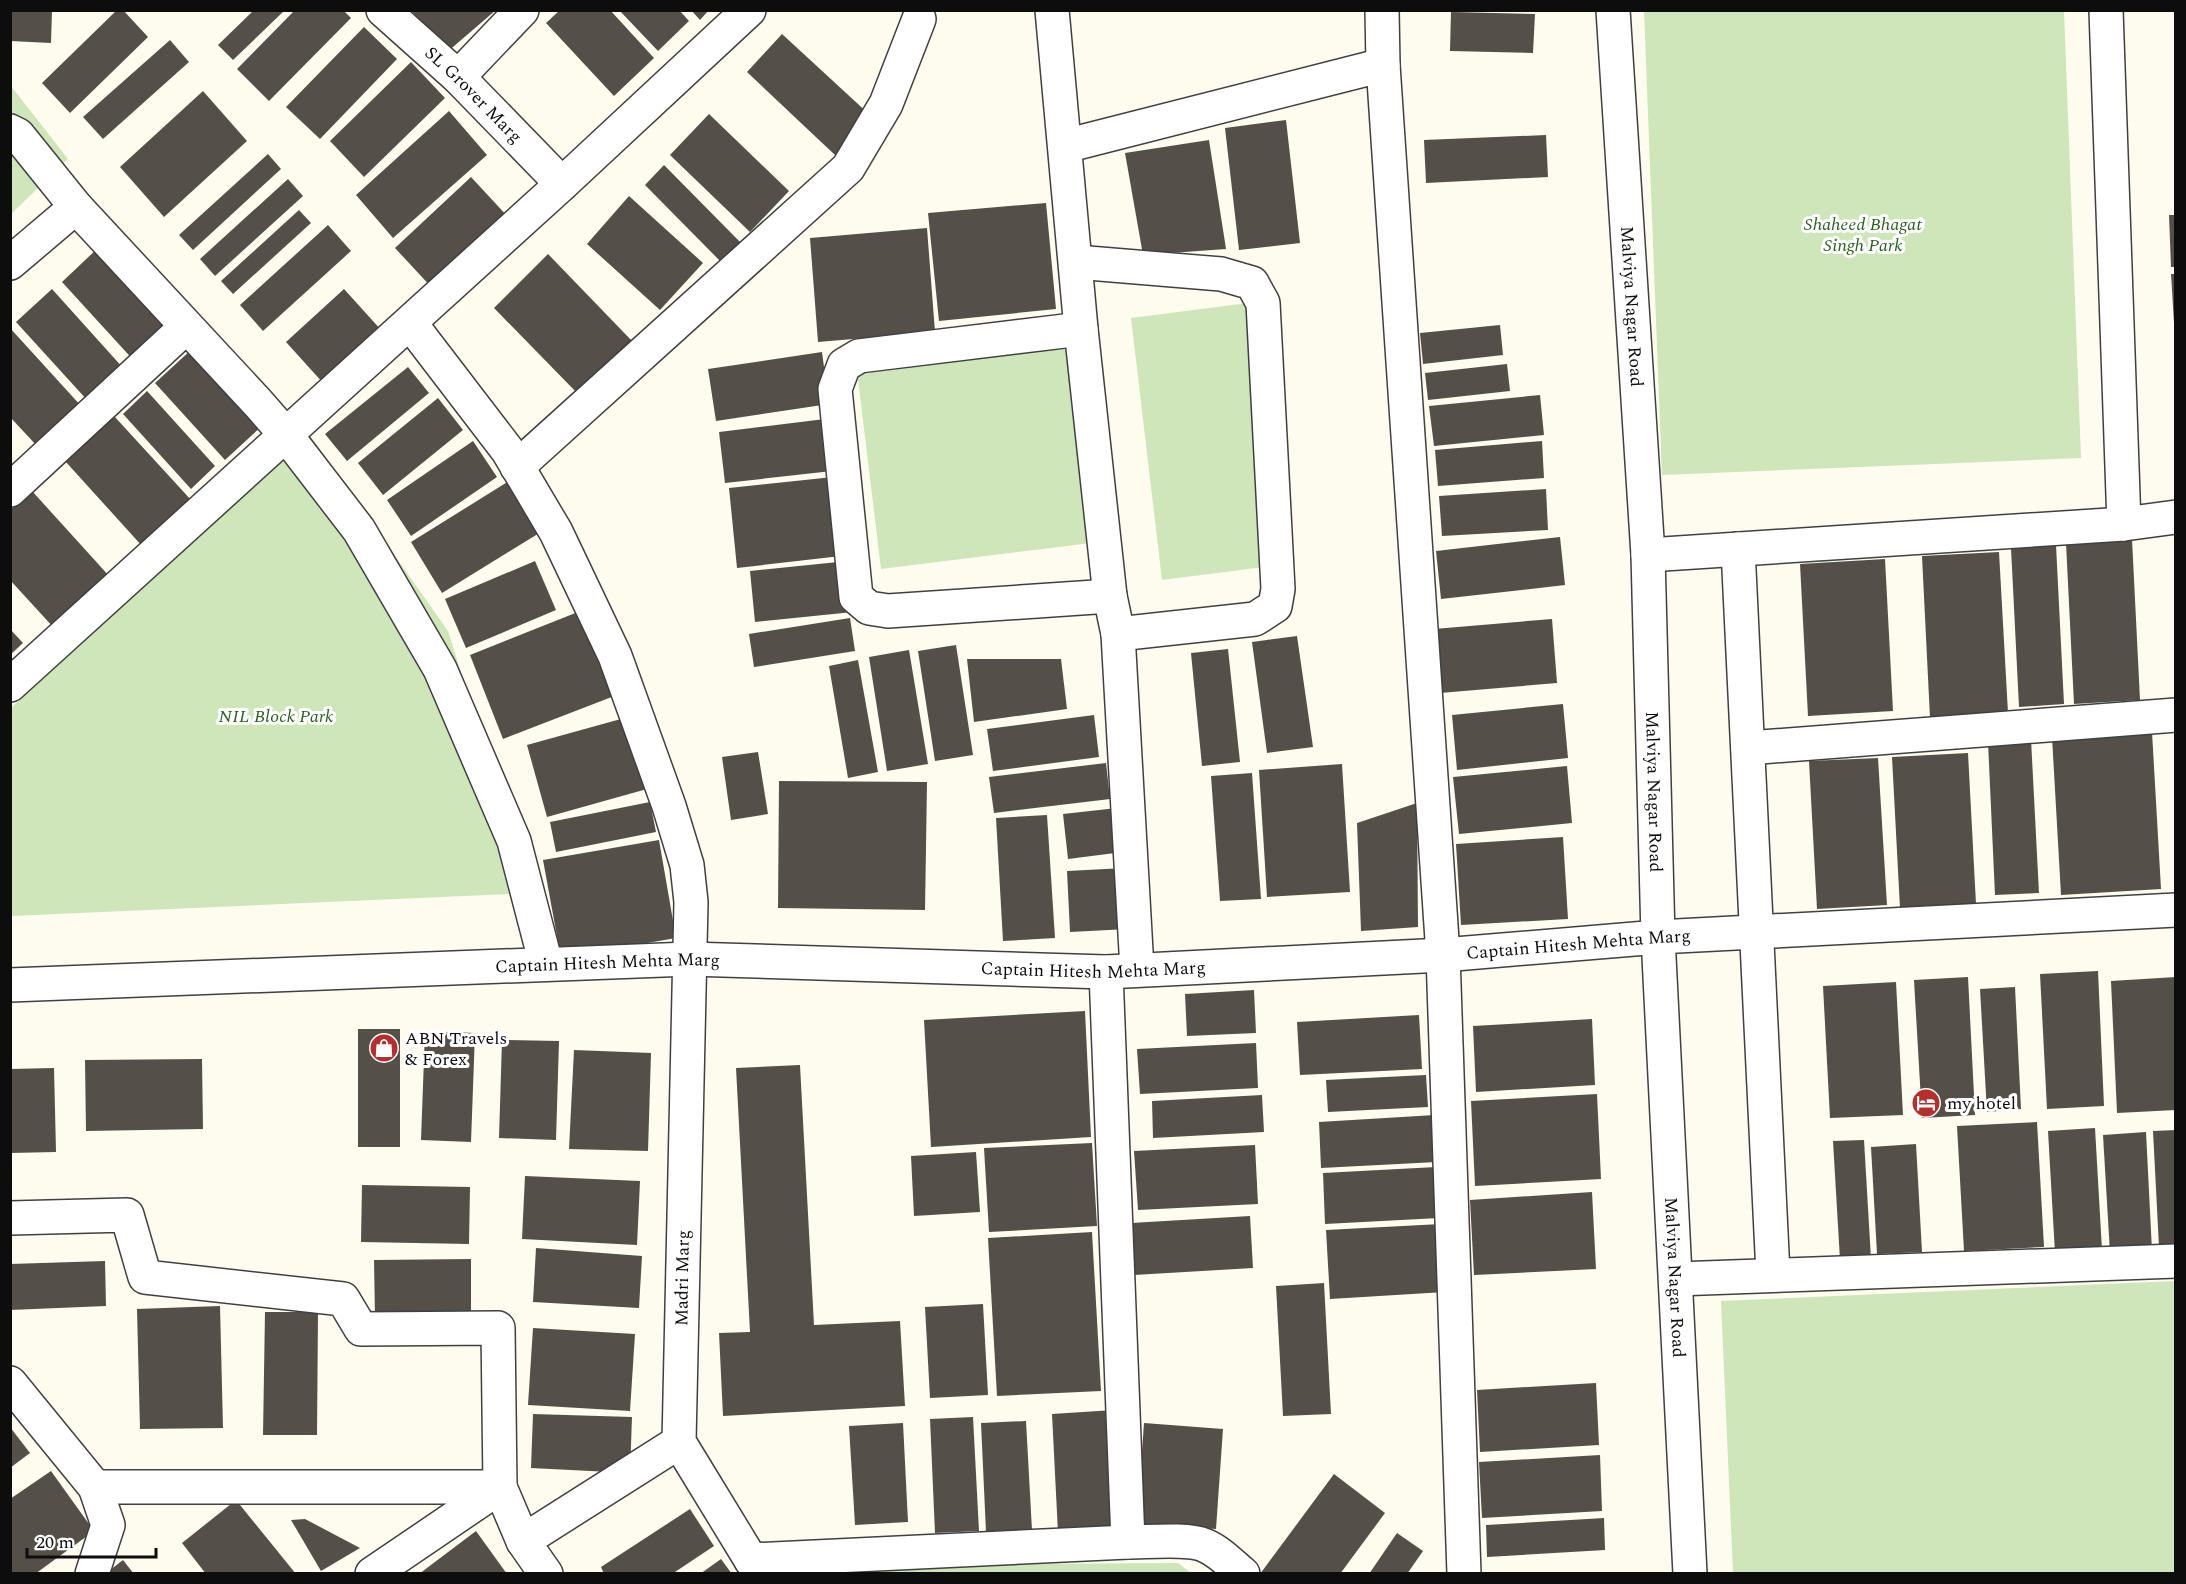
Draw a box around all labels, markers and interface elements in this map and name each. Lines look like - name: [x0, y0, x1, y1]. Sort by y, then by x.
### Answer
- street label: SL Grover Marg: [418, 40, 528, 150]
- park label: Shaheed Bhagat Singh Park: [1804, 211, 1922, 259]
- street label: Malviya Nagar Road: [1613, 225, 1650, 388]
- park label: NIL Block Park: [218, 703, 334, 730]
- street label: Malviya Nagar Road: [1638, 711, 1669, 873]
- street label: Captain Hitesh Mehta Marg: [1465, 922, 1691, 967]
- street label: Captain Hitesh Mehta Marg: [495, 946, 721, 980]
- street label: Captain Hitesh Mehta Marg: [980, 954, 1206, 986]
- place label: ABN Travels & Forex: [405, 1025, 507, 1073]
- shop icon: ABN Travels & Forex: [368, 1032, 400, 1064]
- hotel icon: my hotel: [1910, 1087, 1942, 1119]
- place label: my hotel: [1947, 1090, 2016, 1117]
- street label: Malviya Nagar Road: [1657, 1196, 1692, 1358]
- street label: Madri Marg: [668, 1230, 697, 1326]
- scale bar: [27, 1521, 156, 1559]
- text: 20 m: [36, 1529, 74, 1556]

